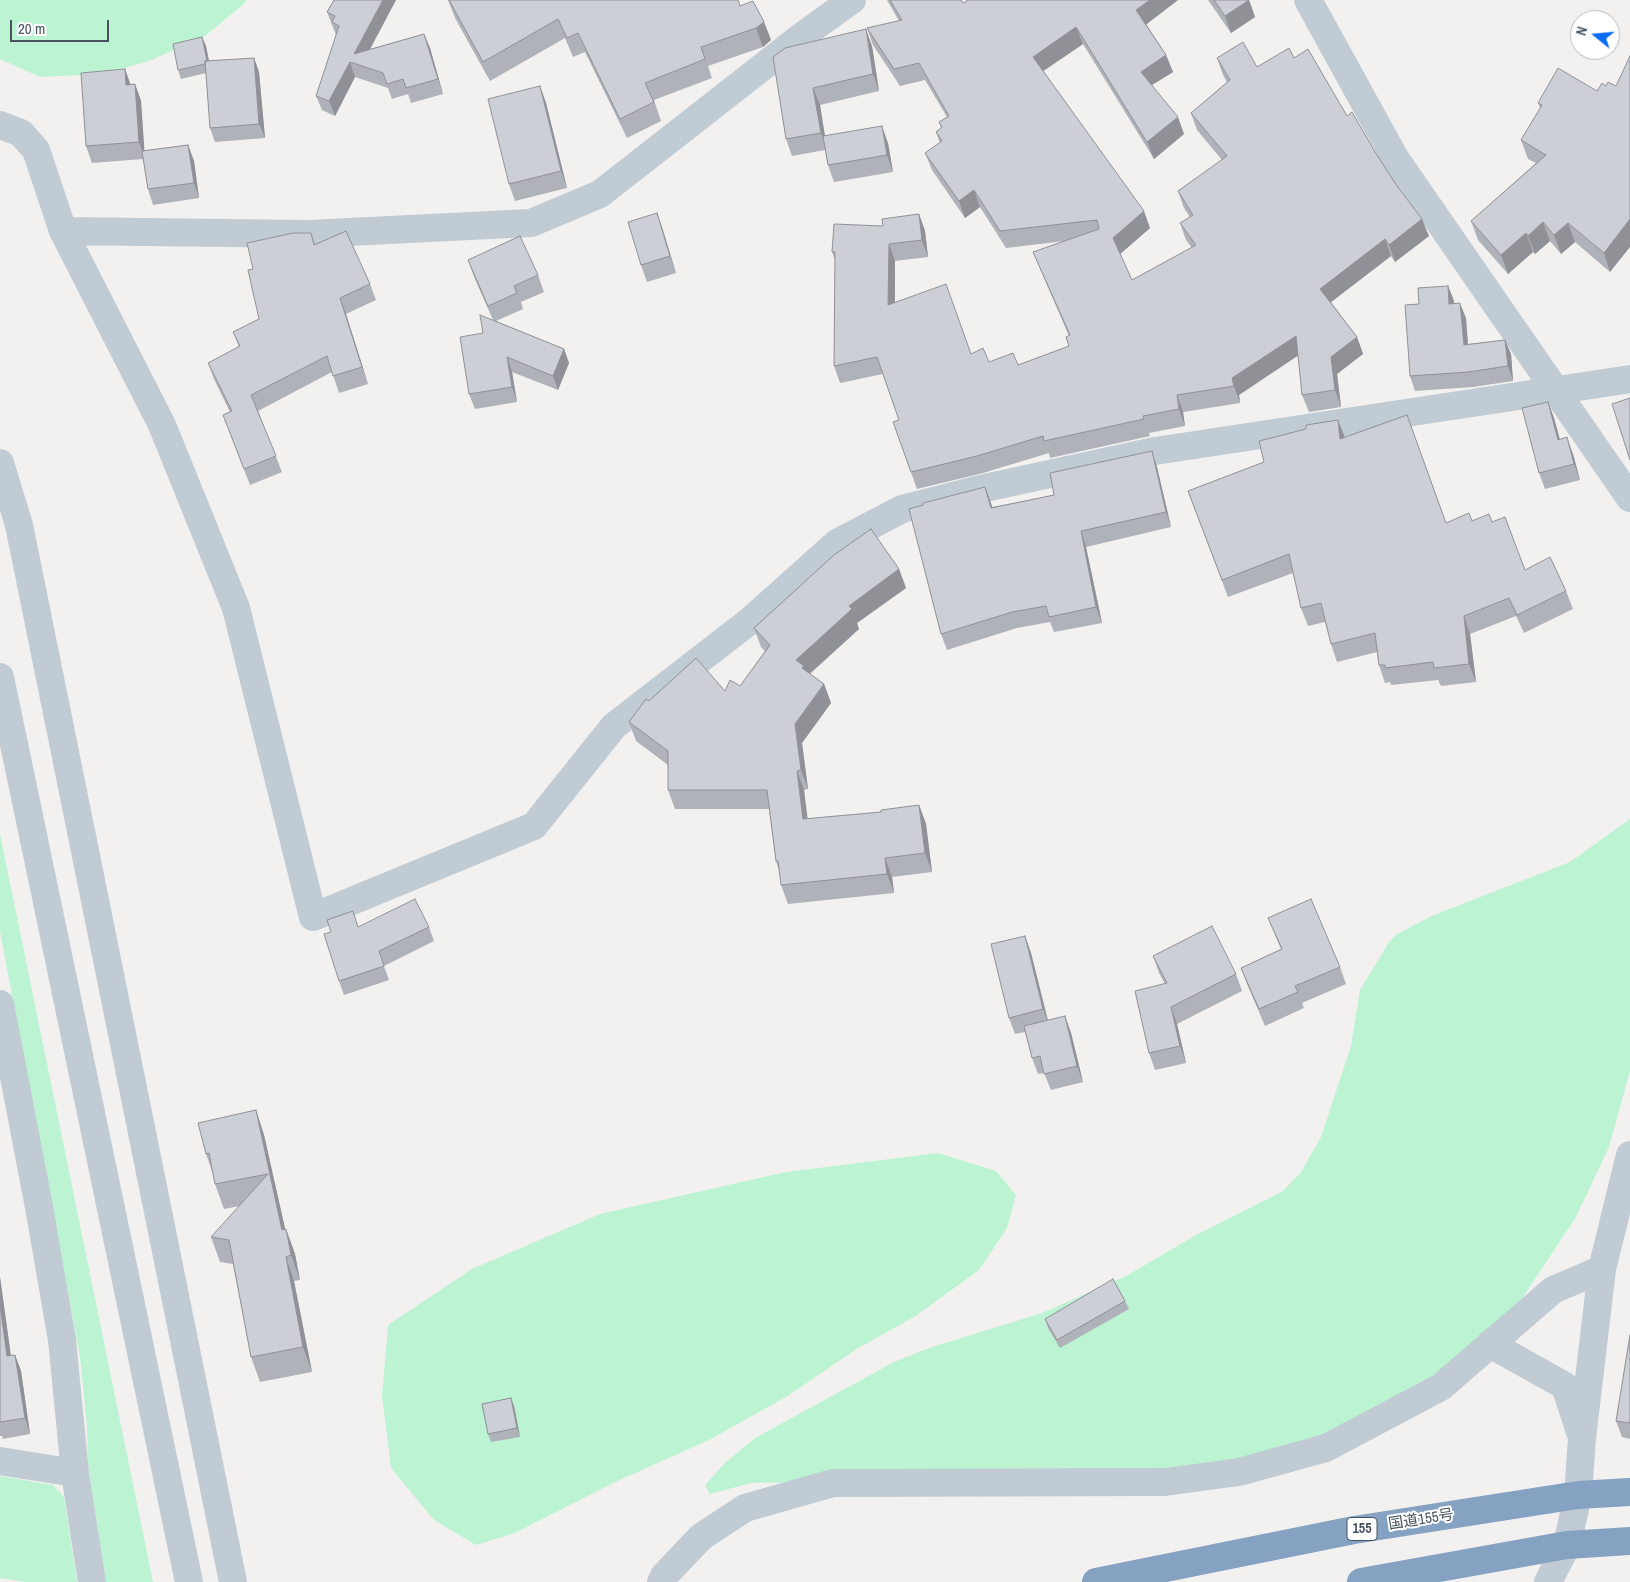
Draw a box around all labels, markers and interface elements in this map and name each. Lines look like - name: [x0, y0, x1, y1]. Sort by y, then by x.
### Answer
- scale bar: [12, 10, 111, 42]
- north arrow: [1570, 10, 1620, 60]
- text: 20 m: [18, 18, 45, 39]
- text: N: [1572, 24, 1591, 38]
- street label: 国道155号: [1387, 1506, 1455, 1534]
- road number: 155: [1347, 1518, 1377, 1540]

